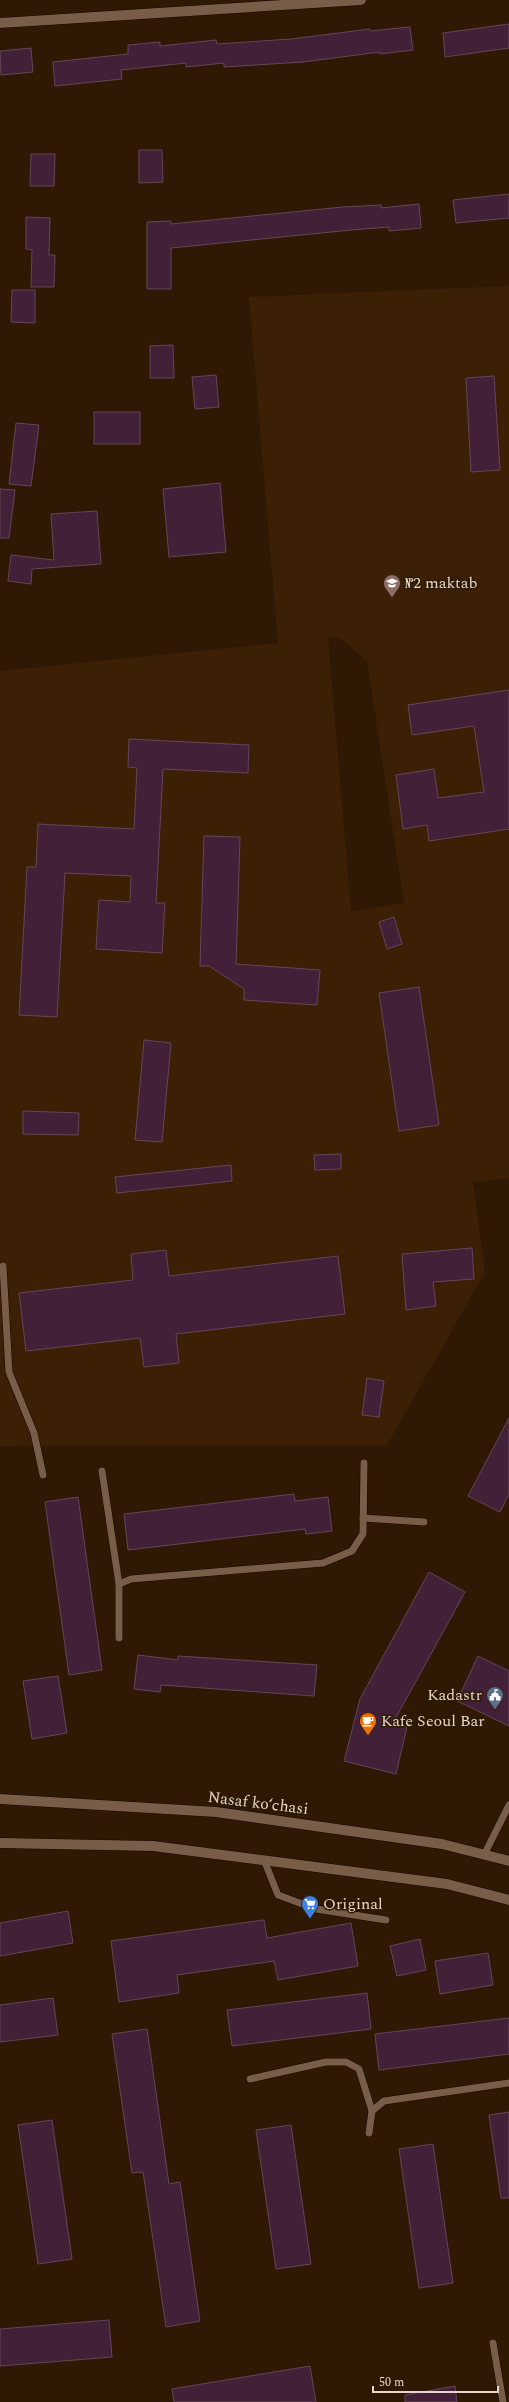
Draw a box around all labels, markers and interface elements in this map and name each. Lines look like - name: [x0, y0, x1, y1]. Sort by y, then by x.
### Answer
- place label: №2 maktab: [405, 571, 477, 595]
- school or university icon: №2 maktab: [382, 573, 402, 598]
- place label: Kadastr: [427, 1683, 482, 1707]
- public building icon: Kadastr: [485, 1685, 505, 1710]
- place label: Kafe Seoul Bar: [381, 1709, 485, 1733]
- cafe icon: Kafe Seoul Bar: [358, 1711, 378, 1736]
- street label: Nasaf ko‘chasi: [206, 1785, 310, 1821]
- place label: Original: [323, 1892, 383, 1916]
- supermarket icon: Original: [300, 1894, 320, 1919]
- scale bar: [373, 2368, 498, 2394]
- text: 50 m: [379, 2373, 404, 2392]

